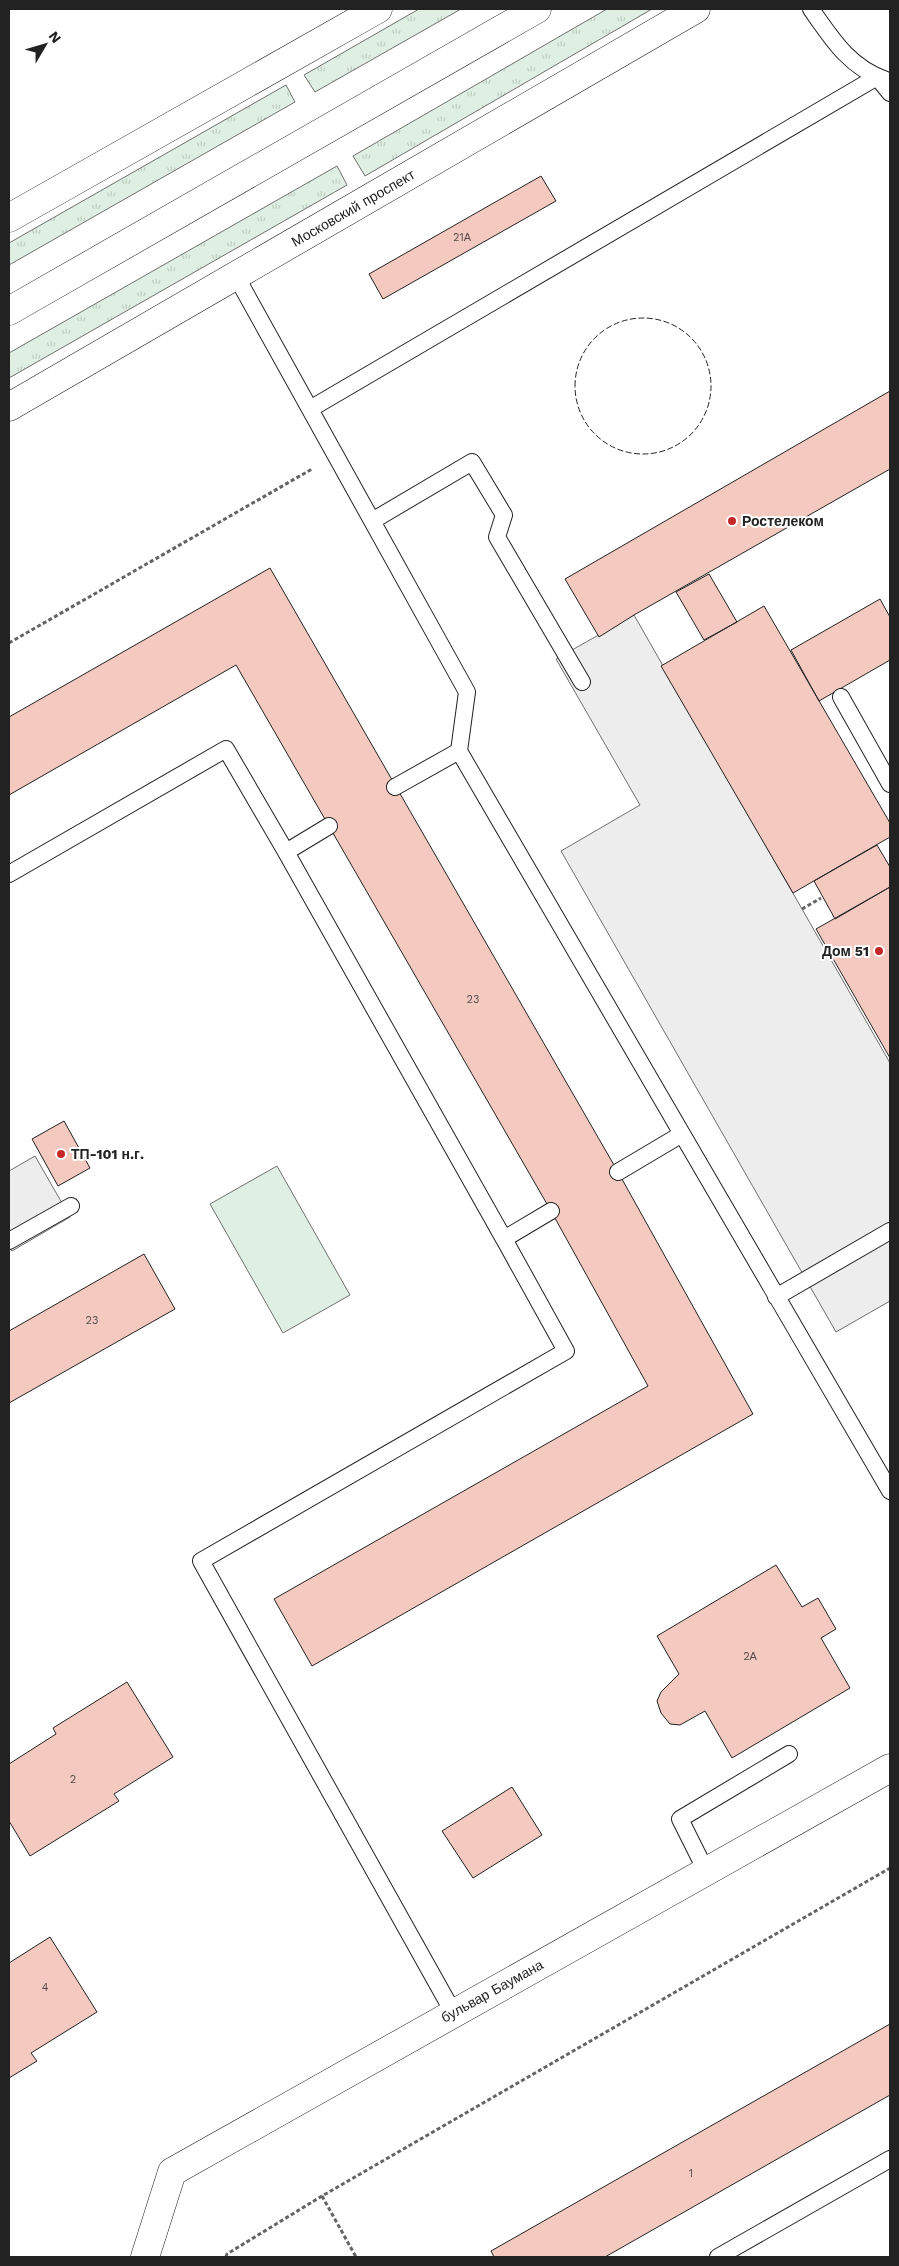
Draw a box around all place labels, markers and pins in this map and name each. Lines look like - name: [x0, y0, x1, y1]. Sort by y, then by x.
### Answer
- place label: Ростелеком: [742, 513, 824, 529]
- marker: Ростелеком: [726, 515, 738, 527]
- place label: Дом 51: [822, 943, 869, 959]
- marker: Дом 51: [873, 945, 885, 957]
- place label: ТП-101 н.г.: [71, 1146, 144, 1162]
- marker: ТП-101 н.г.: [55, 1148, 67, 1160]

